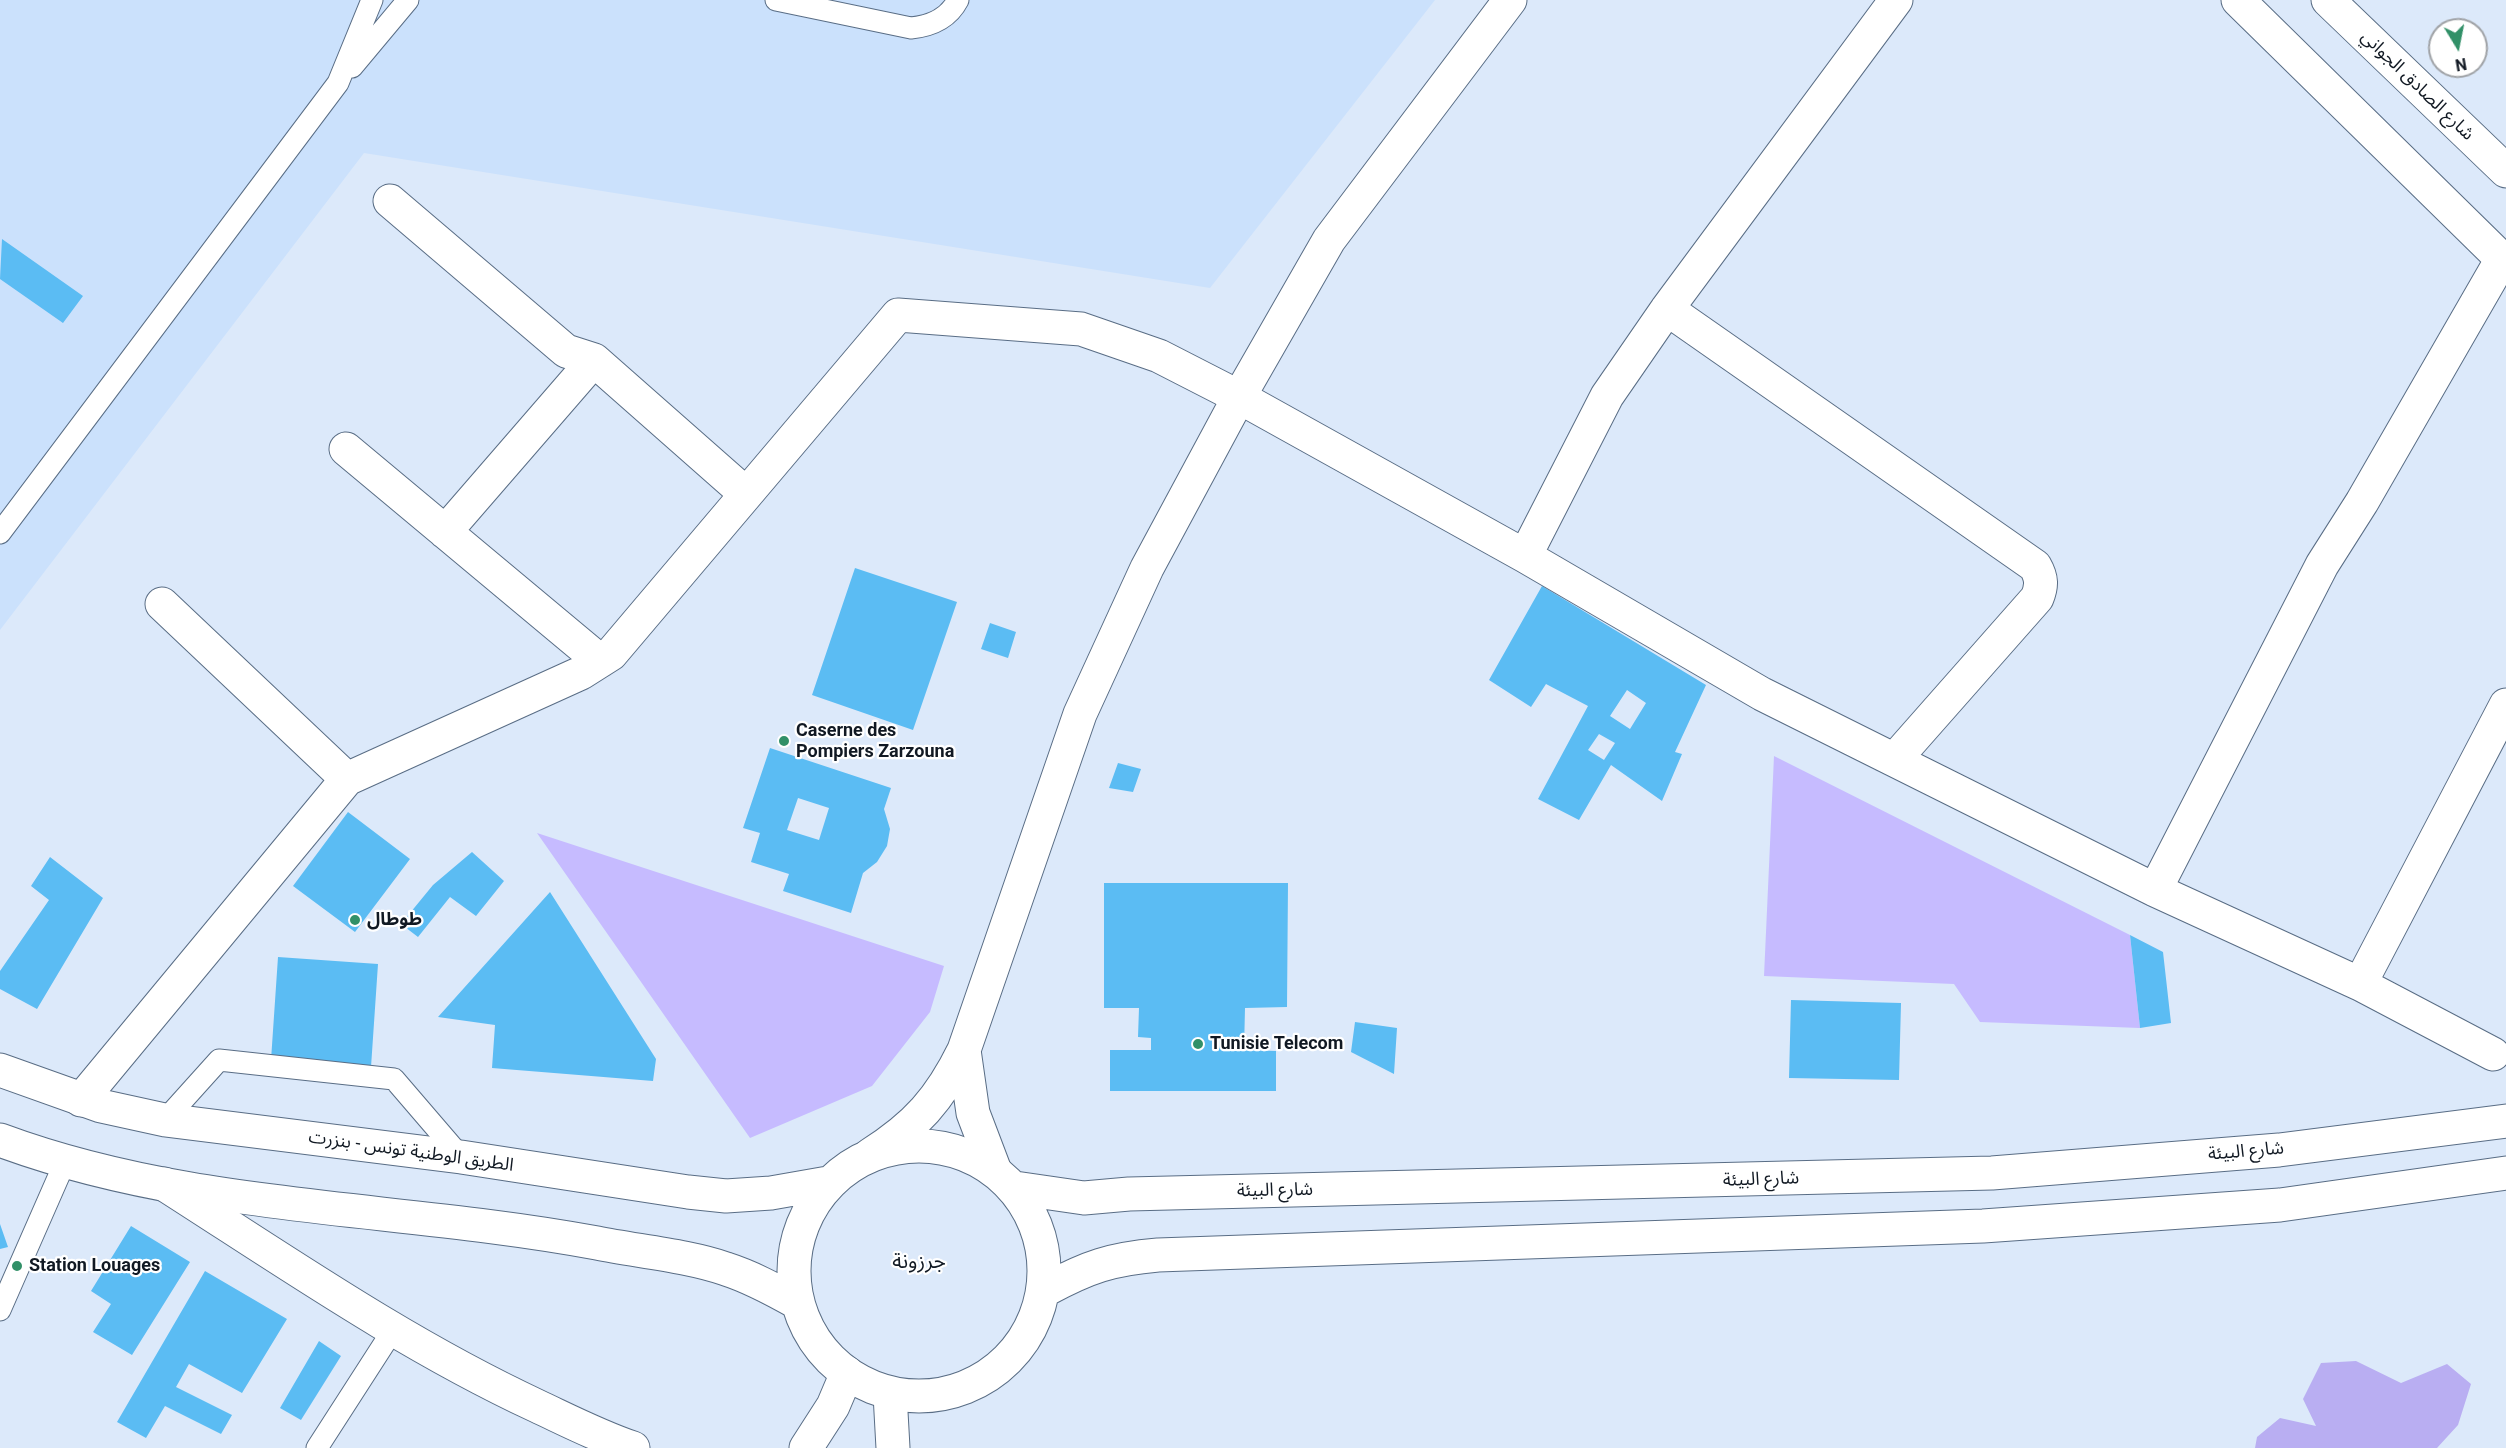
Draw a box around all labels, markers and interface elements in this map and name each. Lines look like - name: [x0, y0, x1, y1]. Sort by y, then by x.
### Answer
- north arrow: [2428, 18, 2488, 78]
- street label: شارع الصادق الجواني: [2356, 26, 2478, 146]
- text: N: [2454, 54, 2468, 75]
- place label: Caserne des Pompiers Zarzouna: [796, 720, 954, 762]
- marker: Caserne des Pompiers Zarzouna: [777, 734, 791, 748]
- place label: طوطال: [367, 909, 422, 931]
- marker: طوطال: [348, 913, 362, 927]
- place label: Tunisie Telecom: [1210, 1033, 1343, 1055]
- marker: Tunisie Telecom: [1191, 1037, 1205, 1051]
- street label: الطريق الوطنية تونس - بنزرت: [307, 1127, 515, 1177]
- street label: شارع البيئة: [2207, 1138, 2285, 1166]
- street label: شارع البيئة: [1722, 1168, 1800, 1192]
- street label: شارع البيئة: [1237, 1180, 1313, 1202]
- district label: جرزونة: [892, 1250, 946, 1276]
- place label: Station Louages: [29, 1255, 160, 1277]
- marker: Station Louages: [10, 1259, 24, 1273]

